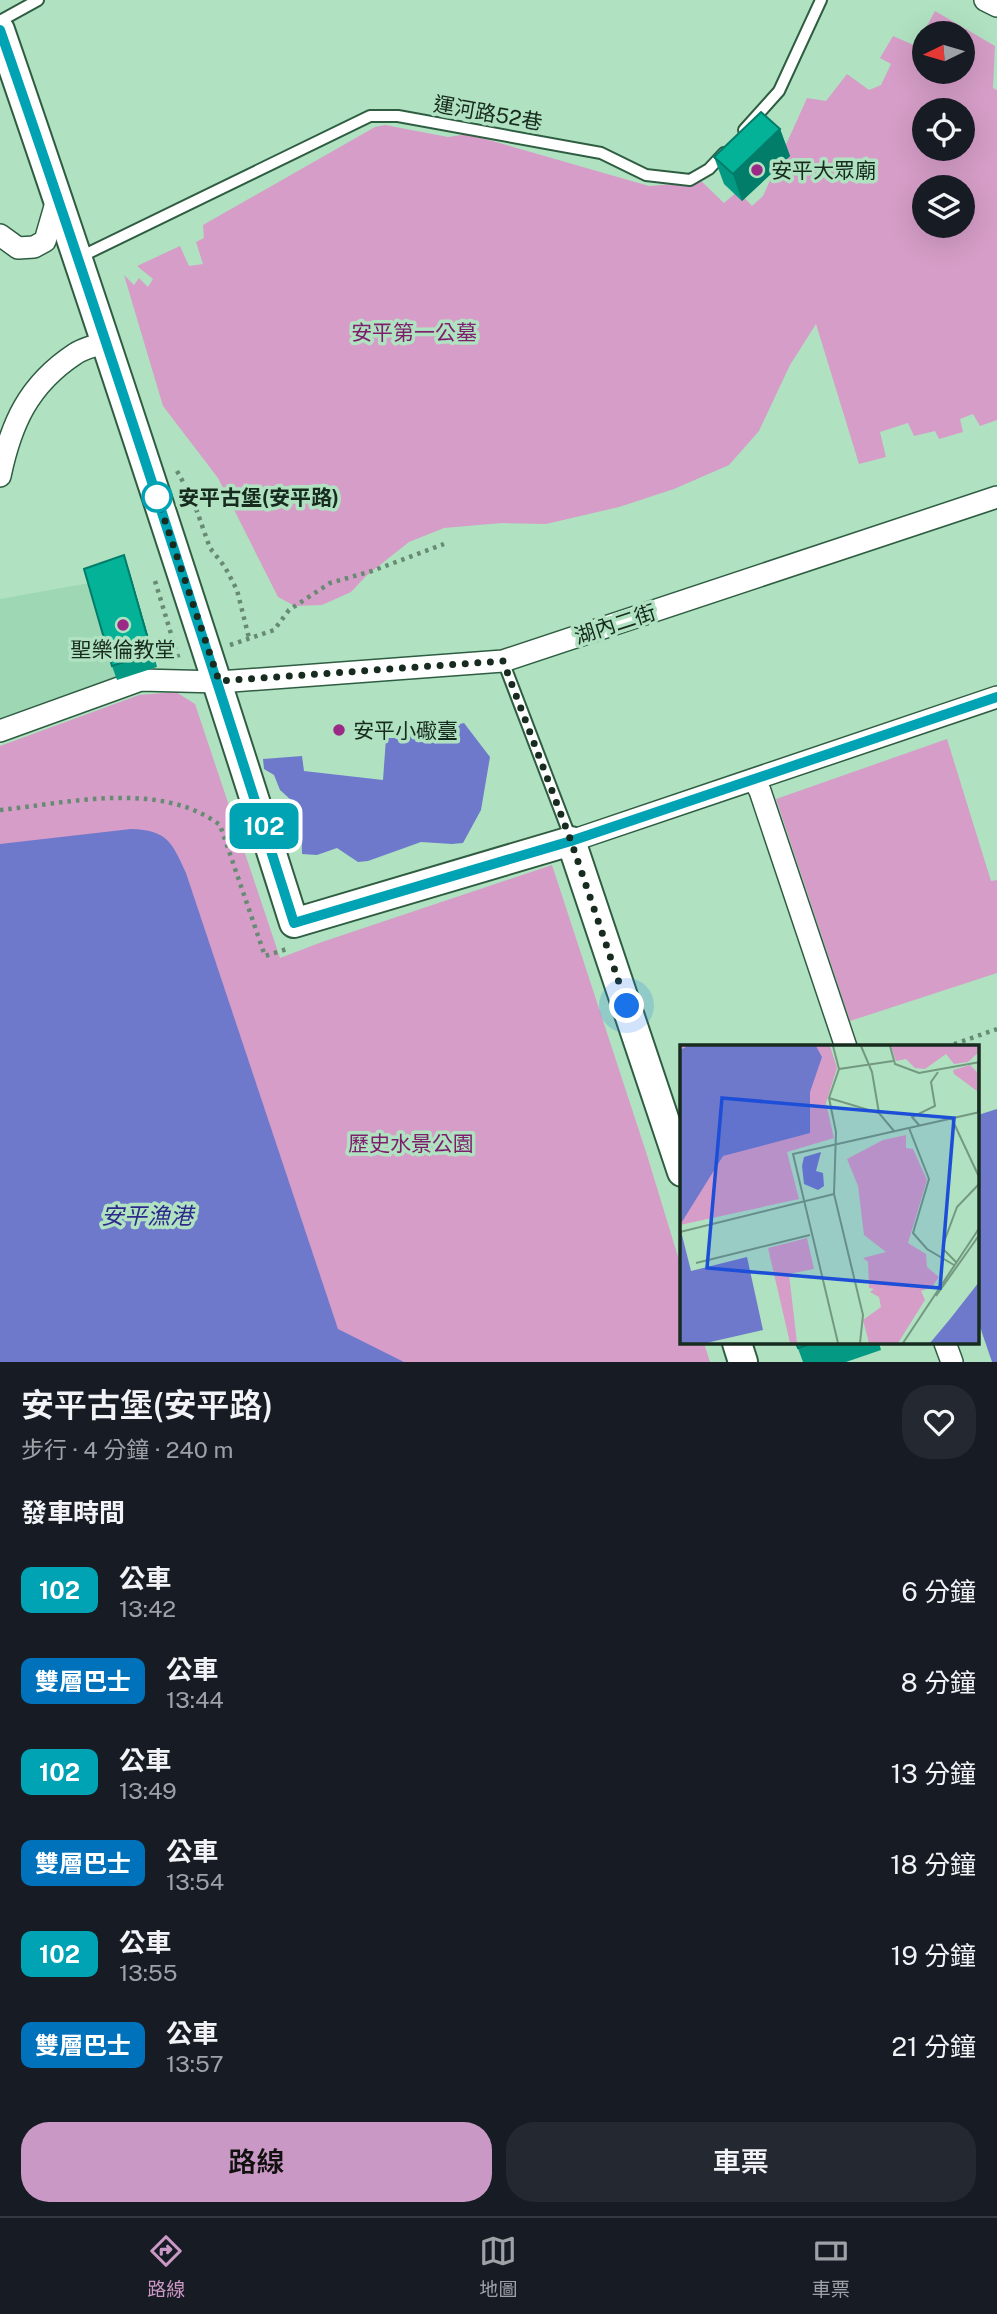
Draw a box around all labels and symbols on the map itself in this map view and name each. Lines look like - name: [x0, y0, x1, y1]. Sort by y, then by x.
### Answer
- north arrow: [912, 21, 975, 84]
- street label: 運河路52巷: [432, 91, 544, 135]
- place label: 安平大眾廟: [771, 158, 876, 183]
- marker: 安平大眾廟: [749, 162, 765, 178]
- park label: 安平第一公墓: [351, 320, 477, 345]
- marker: 安平古堡(安平路): [142, 482, 172, 512]
- place label: 安平古堡(安平路): [178, 485, 339, 510]
- street label: 湖內二街: [571, 599, 659, 649]
- marker: 聖樂倫教堂: [115, 617, 131, 633]
- place label: 聖樂倫教堂: [71, 637, 176, 662]
- place label: 安平小礮臺: [353, 718, 458, 743]
- marker: 安平小礮臺: [331, 722, 347, 738]
- line badge: 102: [224, 803, 304, 849]
- your location: [609, 988, 644, 1023]
- inset map: [680, 1045, 979, 1344]
- park label: 歷史水景公園: [348, 1131, 474, 1156]
- water label: 安平漁港: [101, 1202, 196, 1229]

